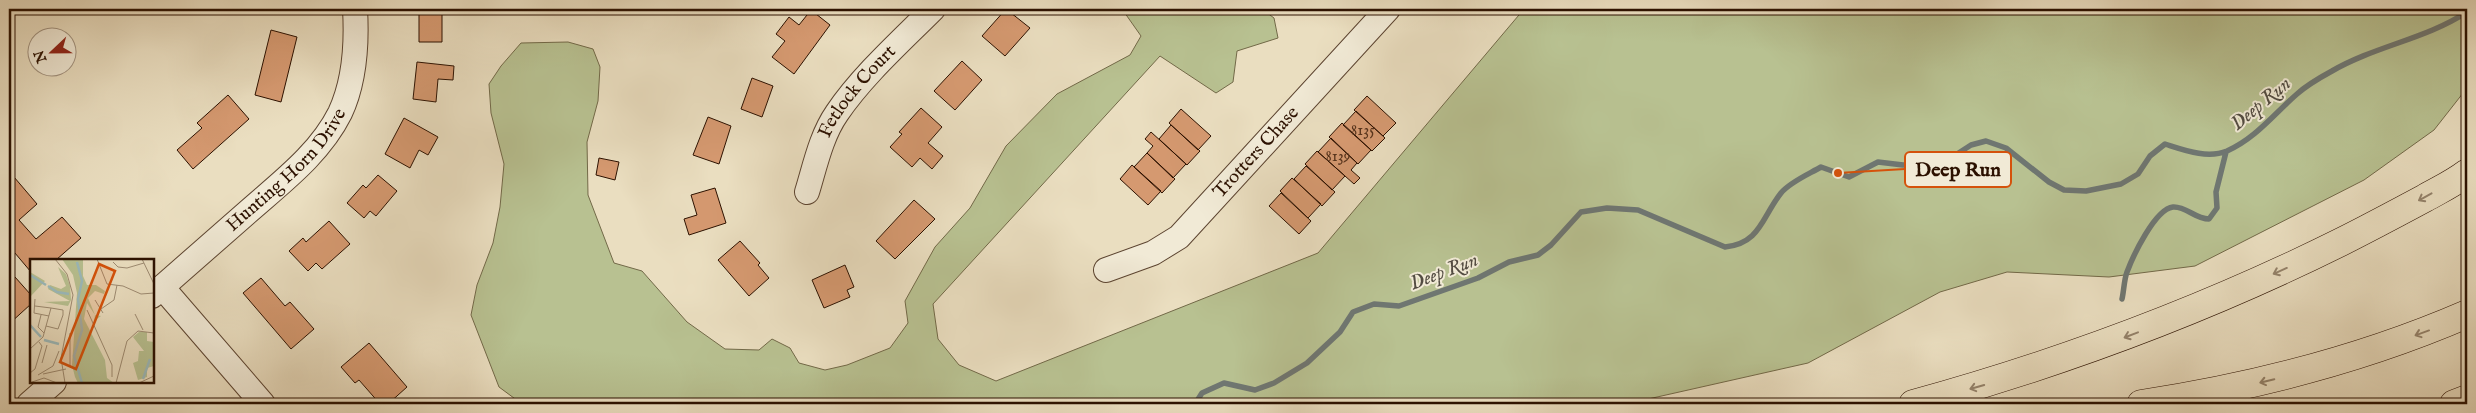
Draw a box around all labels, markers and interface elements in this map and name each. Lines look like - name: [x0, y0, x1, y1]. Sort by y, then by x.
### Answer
- north arrow: [28, 28, 78, 78]
- street label: Fetlock Court: [813, 40, 902, 142]
- text: N: [30, 48, 52, 66]
- water label: Deep Run: [2226, 72, 2296, 136]
- street label: Trotters Chase: [1208, 101, 1305, 204]
- street label: Hunting Horn Drive: [221, 104, 352, 237]
- house number: 8135: [1351, 121, 1375, 141]
- house number: 8139: [1325, 147, 1351, 167]
- callout: Deep Run: [1905, 152, 2011, 187]
- text: Deep Run: [1915, 158, 2001, 183]
- one-way arrow: [2418, 193, 2433, 203]
- water label: Deep Run: [1406, 248, 1482, 296]
- inset map: [30, 259, 154, 383]
- one-way arrow: [2273, 267, 2288, 277]
- one-way arrow: [2414, 328, 2430, 338]
- one-way arrow: [2124, 331, 2139, 340]
- one-way arrow: [2260, 377, 2276, 386]
- one-way arrow: [1969, 382, 1985, 392]

